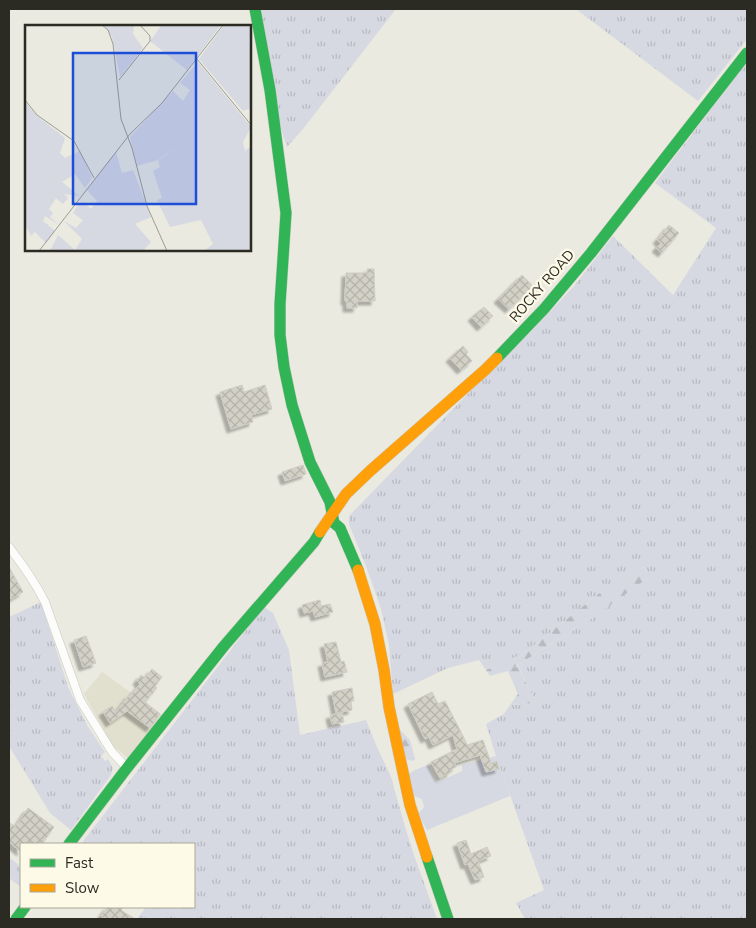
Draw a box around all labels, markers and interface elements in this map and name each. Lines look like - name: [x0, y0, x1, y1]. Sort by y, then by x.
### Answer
- inset map: [25, 25, 251, 251]
- street label: ROCKY ROAD: [505, 246, 579, 326]
- legend: [20, 843, 195, 908]
- text: Fast: [65, 853, 94, 873]
- text: Slow: [65, 878, 100, 898]

